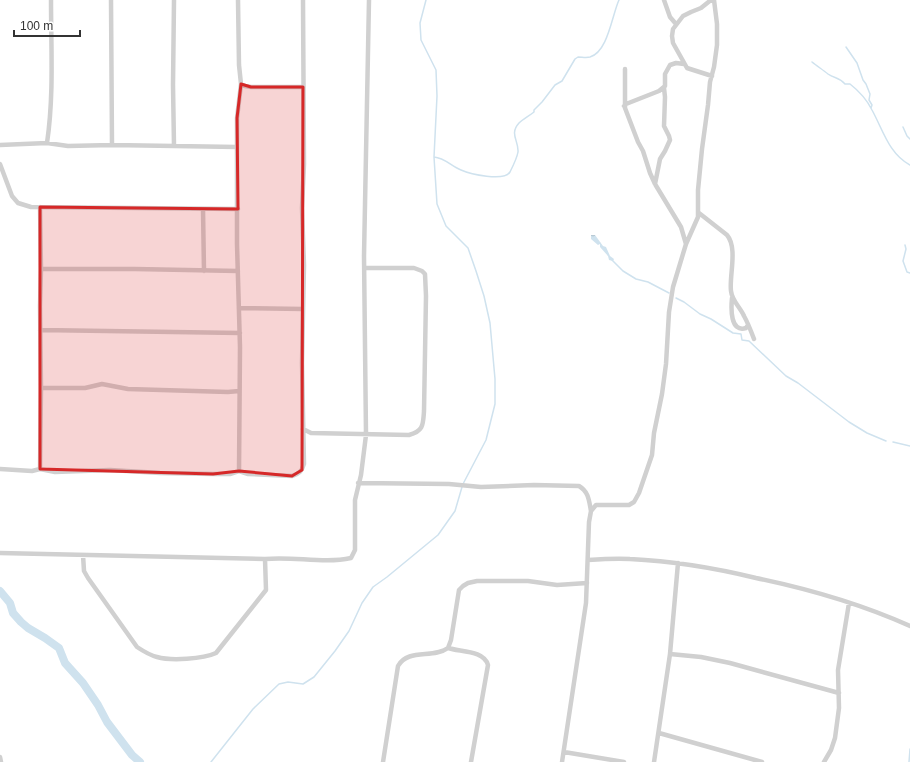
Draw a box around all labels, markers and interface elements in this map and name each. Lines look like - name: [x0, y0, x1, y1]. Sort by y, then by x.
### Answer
- scale bar: [14, 12, 80, 38]
- text: 100 m: [20, 19, 53, 33]

